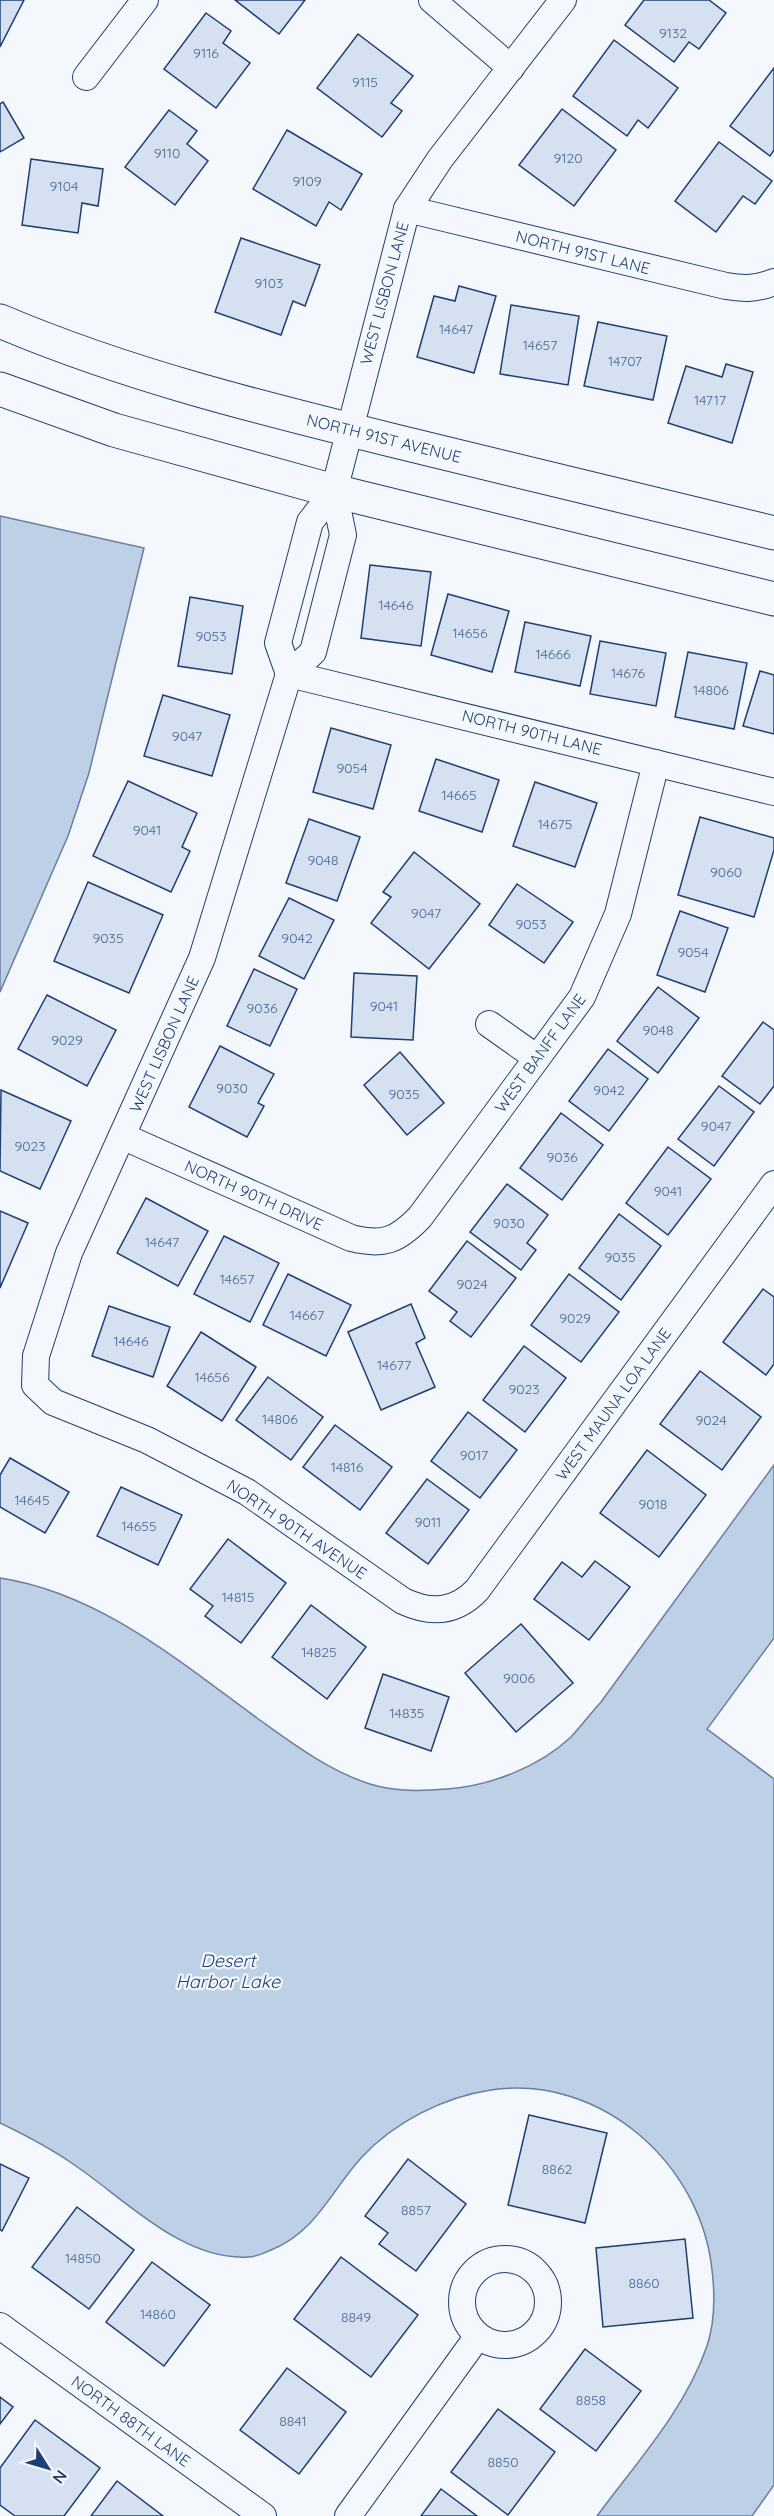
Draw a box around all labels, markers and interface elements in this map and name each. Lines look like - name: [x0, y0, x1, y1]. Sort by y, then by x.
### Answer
- house number: 9132: [659, 24, 687, 42]
- house number: 9116: [193, 44, 219, 62]
- house number: 9115: [352, 73, 378, 91]
- house number: 9110: [154, 144, 180, 162]
- house number: 9120: [553, 149, 583, 167]
- house number: 9109: [292, 172, 322, 190]
- house number: 9104: [50, 177, 78, 195]
- street label: WEST LISBON LANE: [355, 219, 413, 367]
- street label: NORTH 91ST LANE: [514, 226, 652, 278]
- house number: 9103: [255, 274, 283, 292]
- house number: 14647: [439, 320, 473, 338]
- house number: 14657: [523, 336, 557, 354]
- house number: 14707: [608, 352, 642, 370]
- house number: 14717: [694, 391, 726, 409]
- street label: NORTH 91ST AVENUE: [305, 409, 463, 467]
- house number: 14646: [379, 596, 414, 614]
- house number: 14656: [452, 624, 488, 642]
- house number: 9053: [195, 627, 227, 645]
- house number: 14666: [536, 645, 571, 663]
- house number: 14676: [611, 664, 646, 682]
- house number: 14806: [693, 681, 729, 699]
- street label: NORTH 90TH LANE: [460, 705, 604, 759]
- house number: 9047: [172, 727, 202, 745]
- house number: 9054: [336, 759, 368, 777]
- house number: 14665: [441, 786, 477, 804]
- house number: 14675: [538, 815, 572, 833]
- house number: 9041: [133, 821, 161, 839]
- house number: 9048: [307, 851, 339, 869]
- house number: 9060: [710, 863, 742, 881]
- house number: 9047: [411, 904, 441, 922]
- house number: 9053: [515, 915, 547, 933]
- house number: 9035: [92, 929, 124, 947]
- house number: 9042: [281, 929, 313, 947]
- house number: 9054: [677, 943, 709, 961]
- street label: WEST LISBON LANE: [125, 973, 203, 1115]
- street label: WEST BANFF LANE: [490, 990, 590, 1116]
- house number: 9041: [370, 997, 398, 1015]
- house number: 9036: [246, 999, 278, 1017]
- house number: 9048: [642, 1021, 674, 1039]
- house number: 9029: [51, 1031, 83, 1049]
- house number: 9030: [216, 1079, 248, 1097]
- house number: 9042: [593, 1081, 625, 1099]
- house number: 9035: [388, 1085, 420, 1103]
- house number: 9047: [701, 1117, 731, 1135]
- house number: 9023: [14, 1137, 46, 1155]
- house number: 9036: [546, 1148, 578, 1166]
- street label: NORTH 90TH DRIVE: [182, 1155, 326, 1235]
- house number: 9041: [654, 1182, 682, 1200]
- house number: 9030: [493, 1214, 525, 1232]
- house number: 14647: [145, 1233, 179, 1251]
- house number: 9035: [604, 1248, 636, 1266]
- house number: 14657: [220, 1270, 254, 1288]
- house number: 9024: [456, 1275, 488, 1293]
- house number: 14667: [290, 1306, 324, 1324]
- house number: 9029: [559, 1309, 591, 1327]
- street label: WEST MAUNA LOA LANE: [551, 1324, 675, 1484]
- house number: 14646: [114, 1332, 149, 1350]
- house number: 14677: [377, 1356, 411, 1374]
- house number: 14656: [194, 1368, 230, 1386]
- house number: 9023: [508, 1380, 540, 1398]
- house number: 14806: [262, 1410, 298, 1428]
- house number: 9024: [695, 1411, 727, 1429]
- house number: 9017: [460, 1446, 488, 1464]
- house number: 14816: [331, 1458, 364, 1476]
- street label: NORTH 90TH AVENUE: [223, 1475, 371, 1583]
- house number: 14645: [14, 1491, 50, 1509]
- house number: 9018: [639, 1495, 667, 1513]
- house number: 9011: [415, 1513, 441, 1531]
- house number: 14655: [121, 1517, 157, 1535]
- house number: 14815: [222, 1588, 254, 1606]
- house number: 14825: [301, 1643, 337, 1661]
- house number: 9006: [503, 1669, 535, 1687]
- house number: 14835: [390, 1704, 424, 1722]
- water label: Desert Harbor Lake: [176, 1949, 281, 1993]
- house number: 8862: [542, 2160, 572, 2178]
- house number: 8857: [401, 2201, 431, 2219]
- house number: 14850: [65, 2249, 101, 2267]
- house number: 8860: [629, 2274, 659, 2292]
- house number: 14860: [140, 2305, 176, 2323]
- house number: 8849: [341, 2308, 371, 2326]
- street label: NORTH 88TH LANE: [68, 2371, 194, 2471]
- house number: 8858: [576, 2391, 606, 2409]
- house number: 8841: [279, 2412, 307, 2430]
- north arrow: [18, 2438, 78, 2498]
- house number: 8850: [487, 2453, 519, 2471]
- text: N: [48, 2466, 72, 2488]

